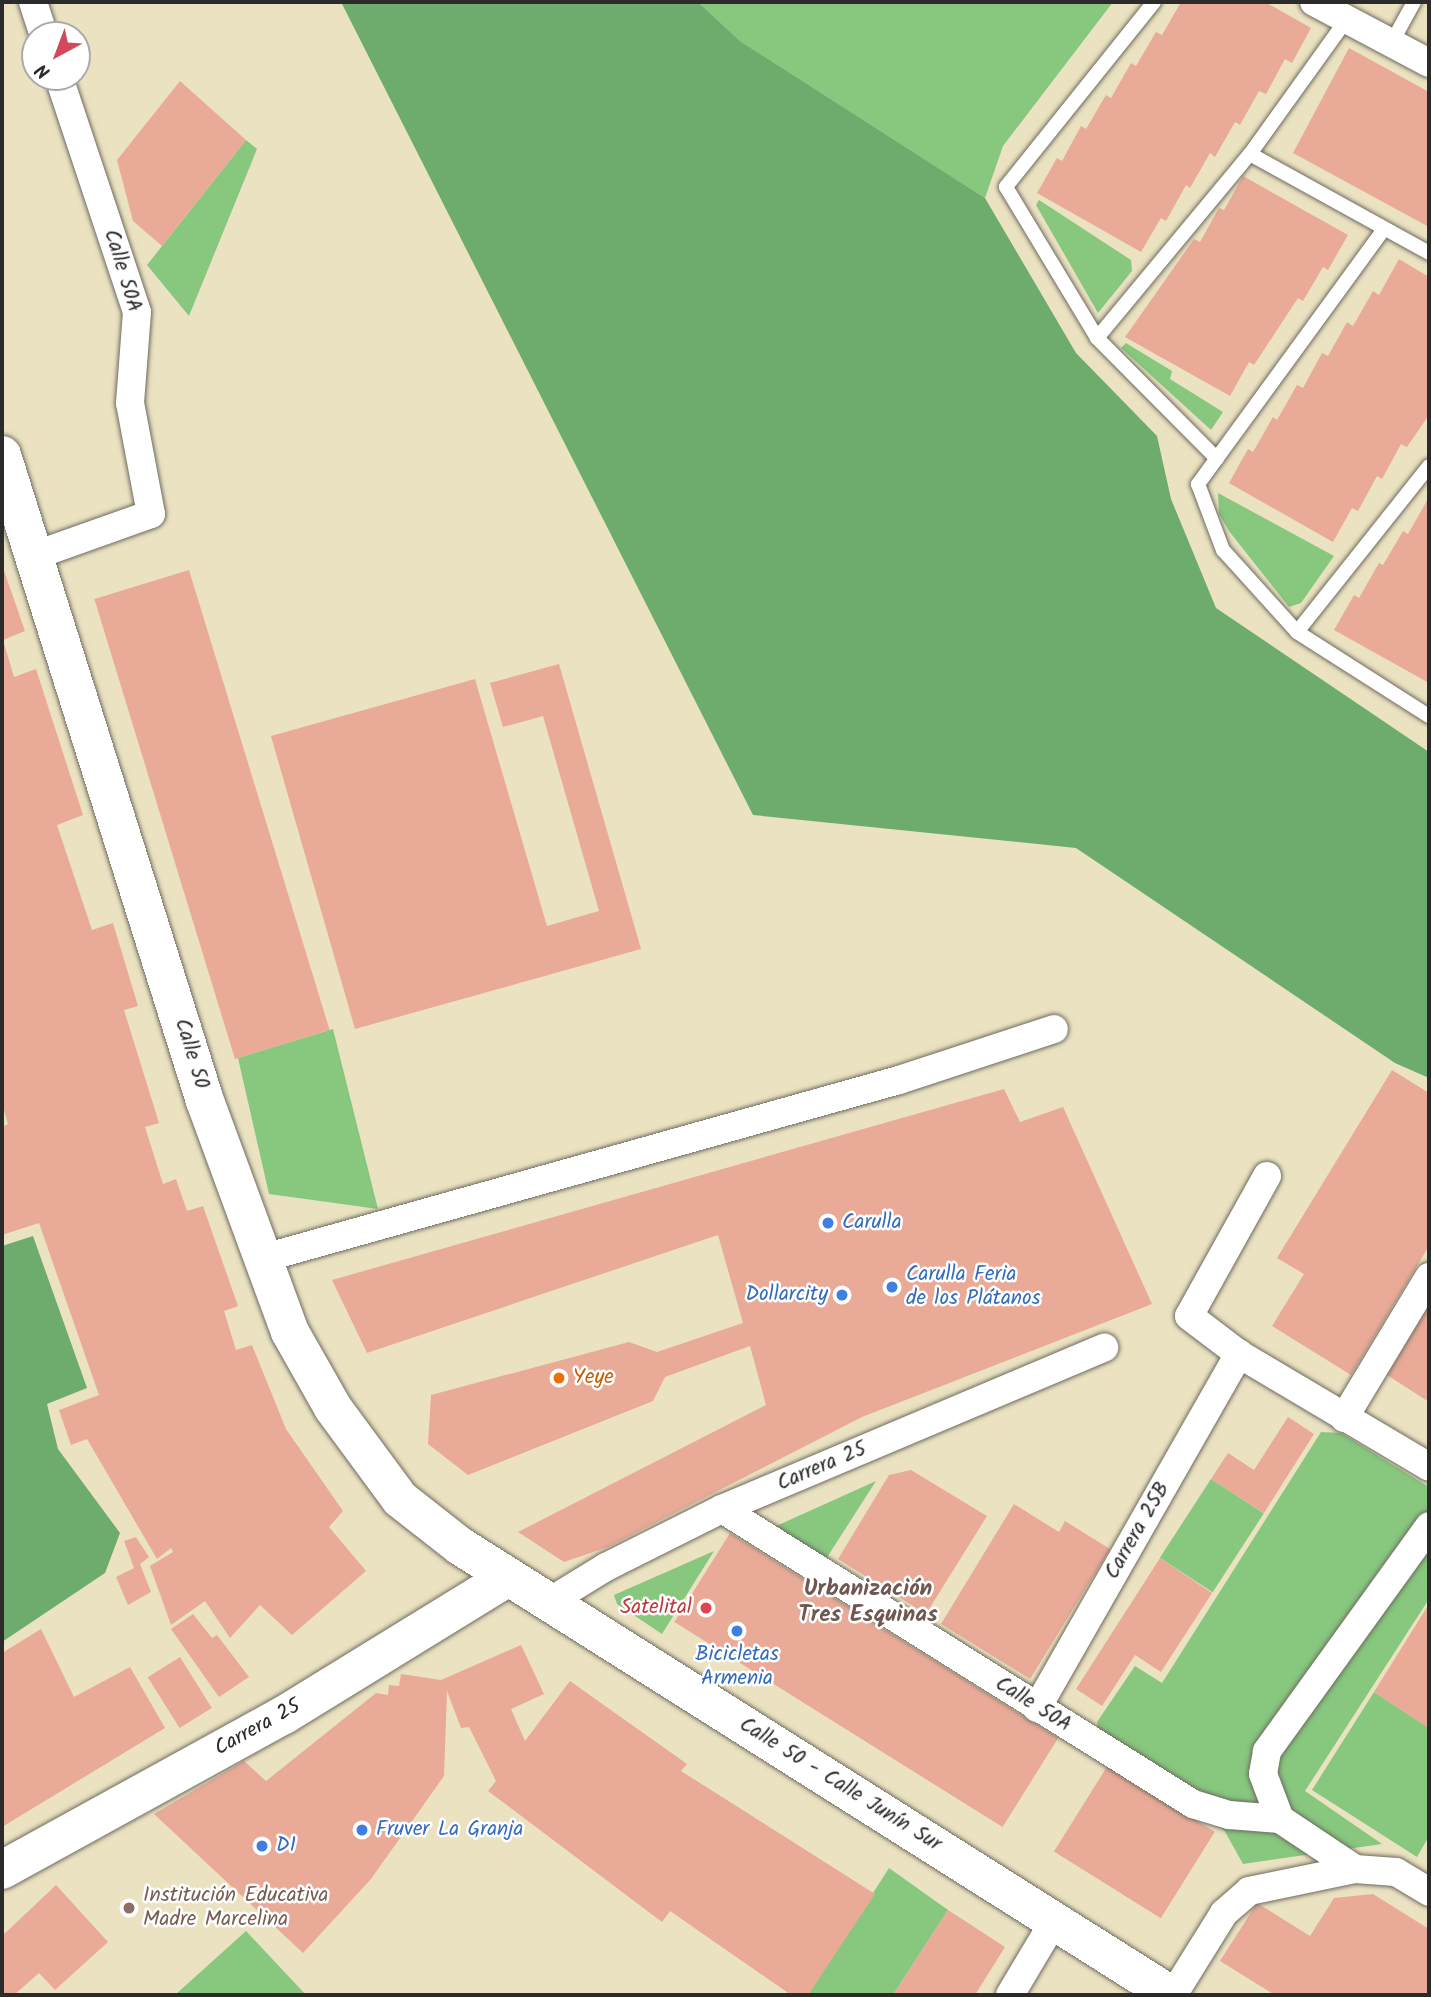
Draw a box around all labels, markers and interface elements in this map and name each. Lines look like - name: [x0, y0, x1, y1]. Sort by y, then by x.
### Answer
- north arrow: [21, 21, 91, 91]
- text: N: [29, 55, 58, 86]
- street label: Calle 50A: [98, 227, 146, 315]
- street label: Calle 50: [168, 1016, 214, 1092]
- place label: Carulla: [842, 1210, 902, 1236]
- marker: Carulla: [820, 1215, 836, 1231]
- place label: Carulla Feria de los Plátanos: [906, 1262, 1040, 1312]
- marker: Carulla Feria de los Plátanos: [884, 1279, 900, 1295]
- place label: Dollarcity: [746, 1282, 828, 1308]
- marker: Dollarcity: [834, 1287, 850, 1303]
- place label: Yeye: [573, 1365, 614, 1391]
- marker: Yeye: [551, 1370, 567, 1386]
- street label: Carrera 25: [774, 1437, 870, 1497]
- street label: Carrera 25B: [1100, 1478, 1176, 1584]
- district label: Urbanización Tres Esquinas: [798, 1575, 938, 1629]
- place label: Satelital: [620, 1595, 692, 1621]
- marker: Satelital: [698, 1600, 714, 1616]
- marker: Bicicletas Armenia: [729, 1623, 745, 1639]
- place label: Bicicletas Armenia: [695, 1642, 779, 1692]
- street label: Calle 50A: [990, 1672, 1076, 1738]
- street label: Carrera 25: [211, 1694, 305, 1762]
- street label: Calle 50 - Calle Junín Sur: [734, 1712, 946, 1858]
- place label: Fruver La Granja: [376, 1817, 523, 1843]
- marker: Fruver La Granja: [354, 1822, 370, 1838]
- place label: D1: [276, 1833, 296, 1859]
- marker: D1: [254, 1838, 270, 1854]
- place label: Institución Educativa Madre Marcelina: [143, 1883, 328, 1933]
- marker: Institución Educativa Madre Marcelina: [121, 1900, 137, 1916]

